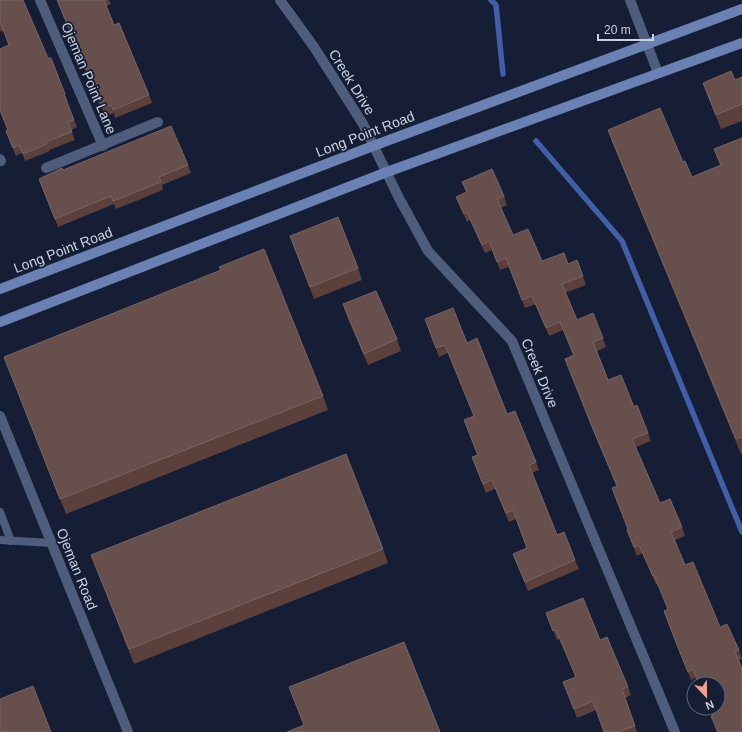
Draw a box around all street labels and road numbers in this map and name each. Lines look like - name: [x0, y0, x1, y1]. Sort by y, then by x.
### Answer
- street label: Ojeman Point Lane: [58, 20, 120, 136]
- street label: Creek Drive: [326, 46, 378, 118]
- street label: Long Point Road: [313, 108, 417, 160]
- street label: Long Point Road: [11, 224, 115, 276]
- street label: Creek Drive: [518, 336, 562, 410]
- street label: Ojeman Road: [53, 526, 101, 612]

